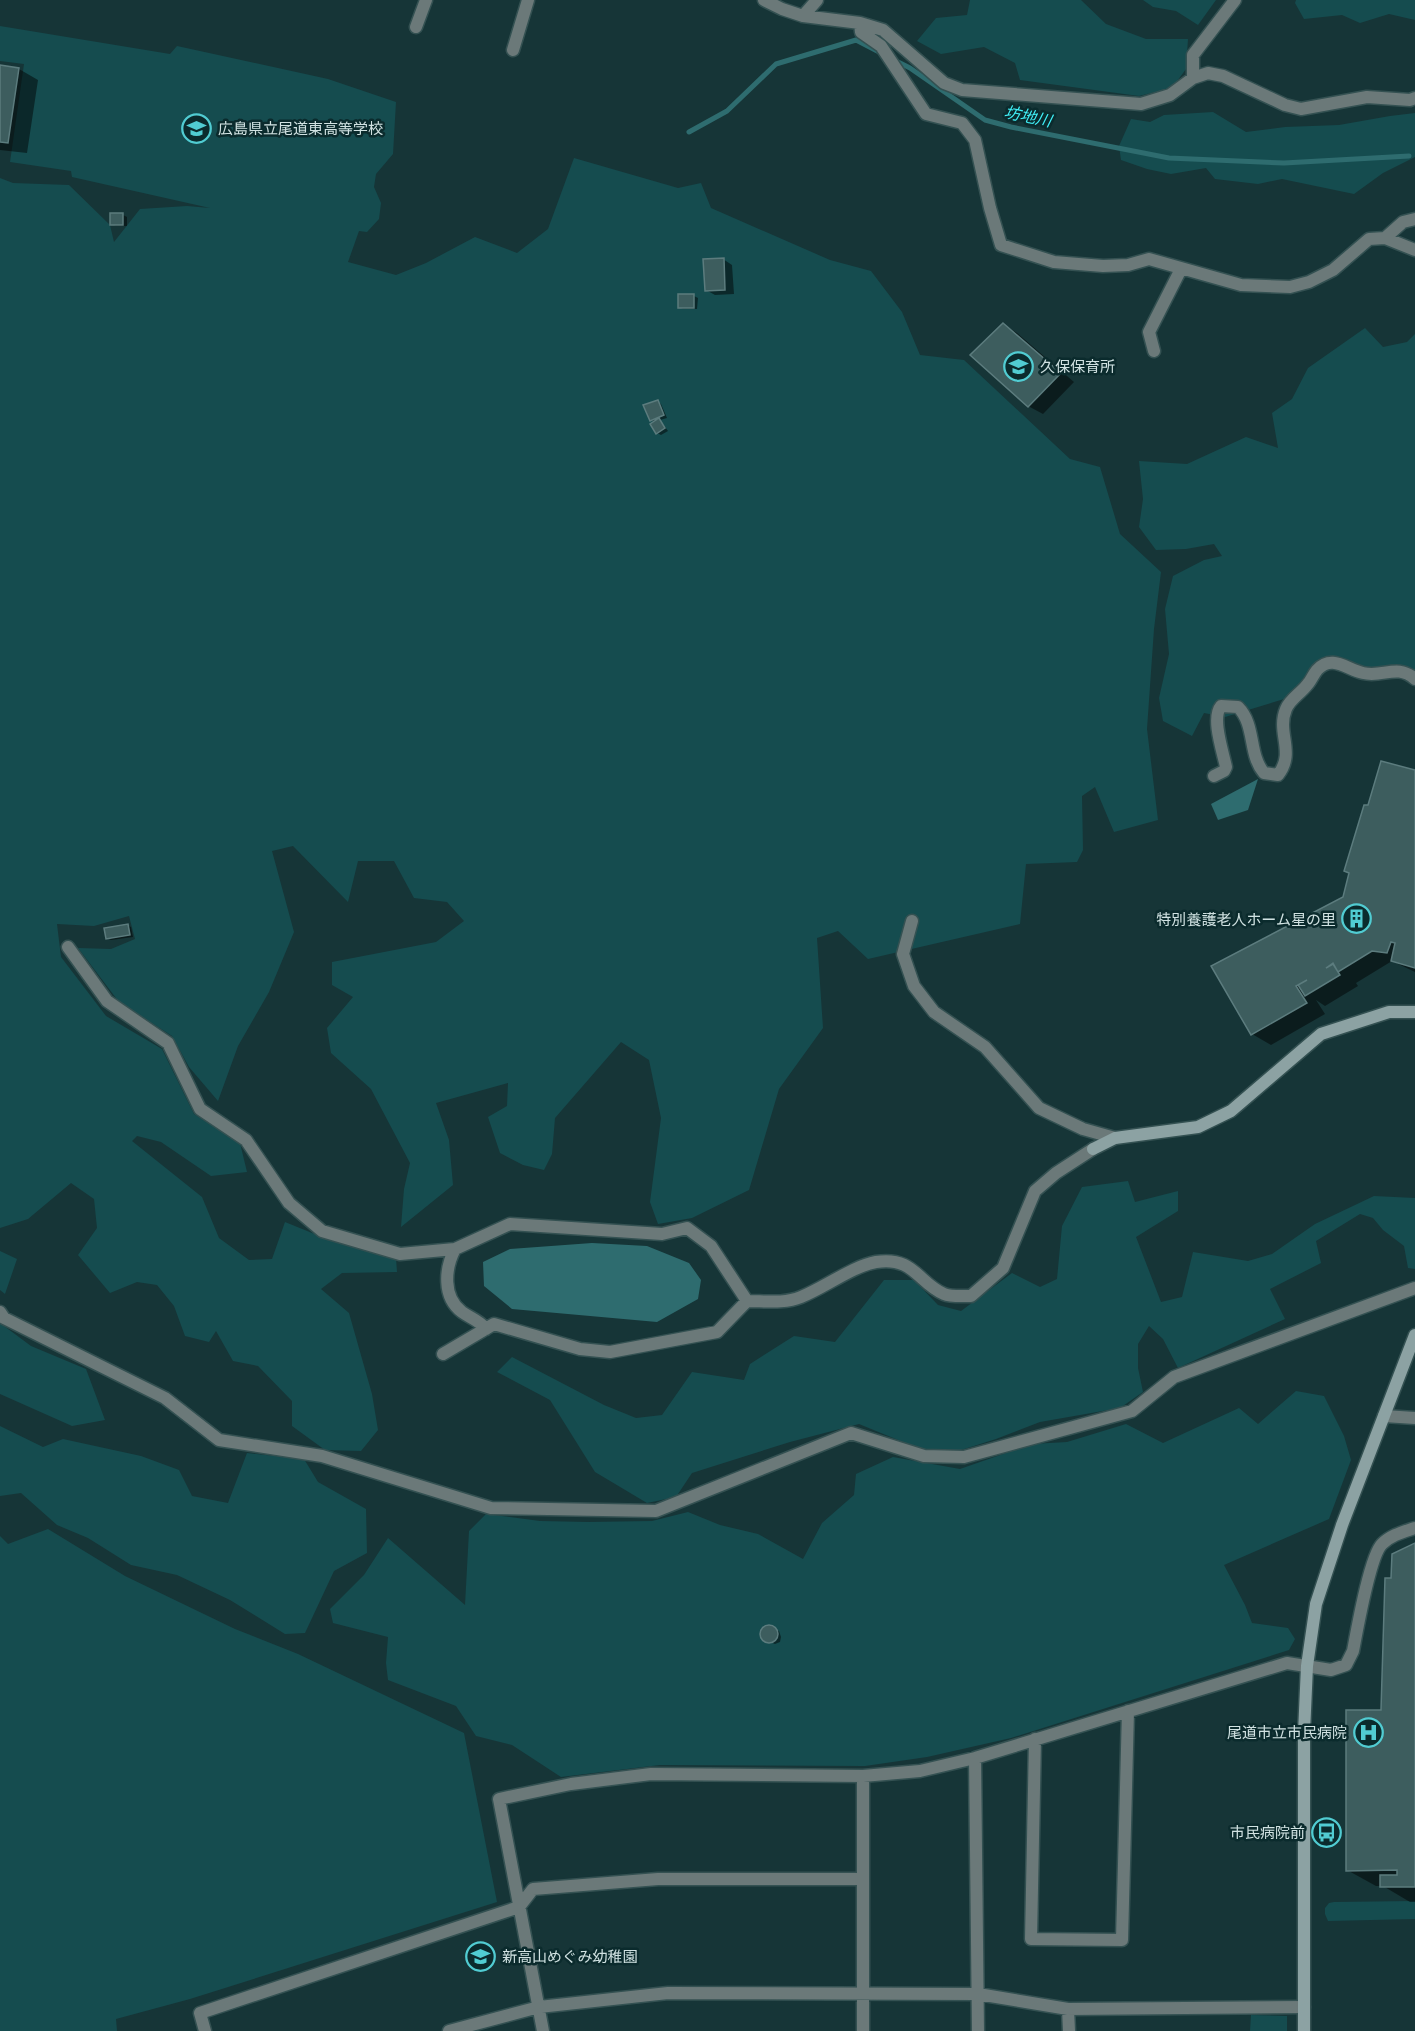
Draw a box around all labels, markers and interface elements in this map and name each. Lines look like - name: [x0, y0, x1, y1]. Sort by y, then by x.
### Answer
- water label: 坊地川: [1002, 101, 1056, 131]
- school or university icon: 広島県立尾道東高等学校: [181, 112, 213, 144]
- place label: 広島県立尾道東高等学校: [218, 119, 383, 138]
- school or university icon: 久保保育所: [1003, 350, 1035, 382]
- place label: 久保保育所: [1040, 357, 1115, 376]
- building icon: 特別養護老人ホーム星の里: [1341, 903, 1373, 935]
- place label: 特別養護老人ホーム星の里: [1156, 910, 1336, 929]
- hospital icon: 尾道市立市民病院: [1352, 1716, 1384, 1748]
- place label: 尾道市立市民病院: [1227, 1723, 1347, 1742]
- bus stop icon: 市民病院前: [1310, 1816, 1342, 1848]
- place label: 市民病院前: [1230, 1823, 1305, 1842]
- school or university icon: 新高山めぐみ幼稚園: [465, 1940, 497, 1972]
- place label: 新高山めぐみ幼稚園: [502, 1947, 637, 1966]

